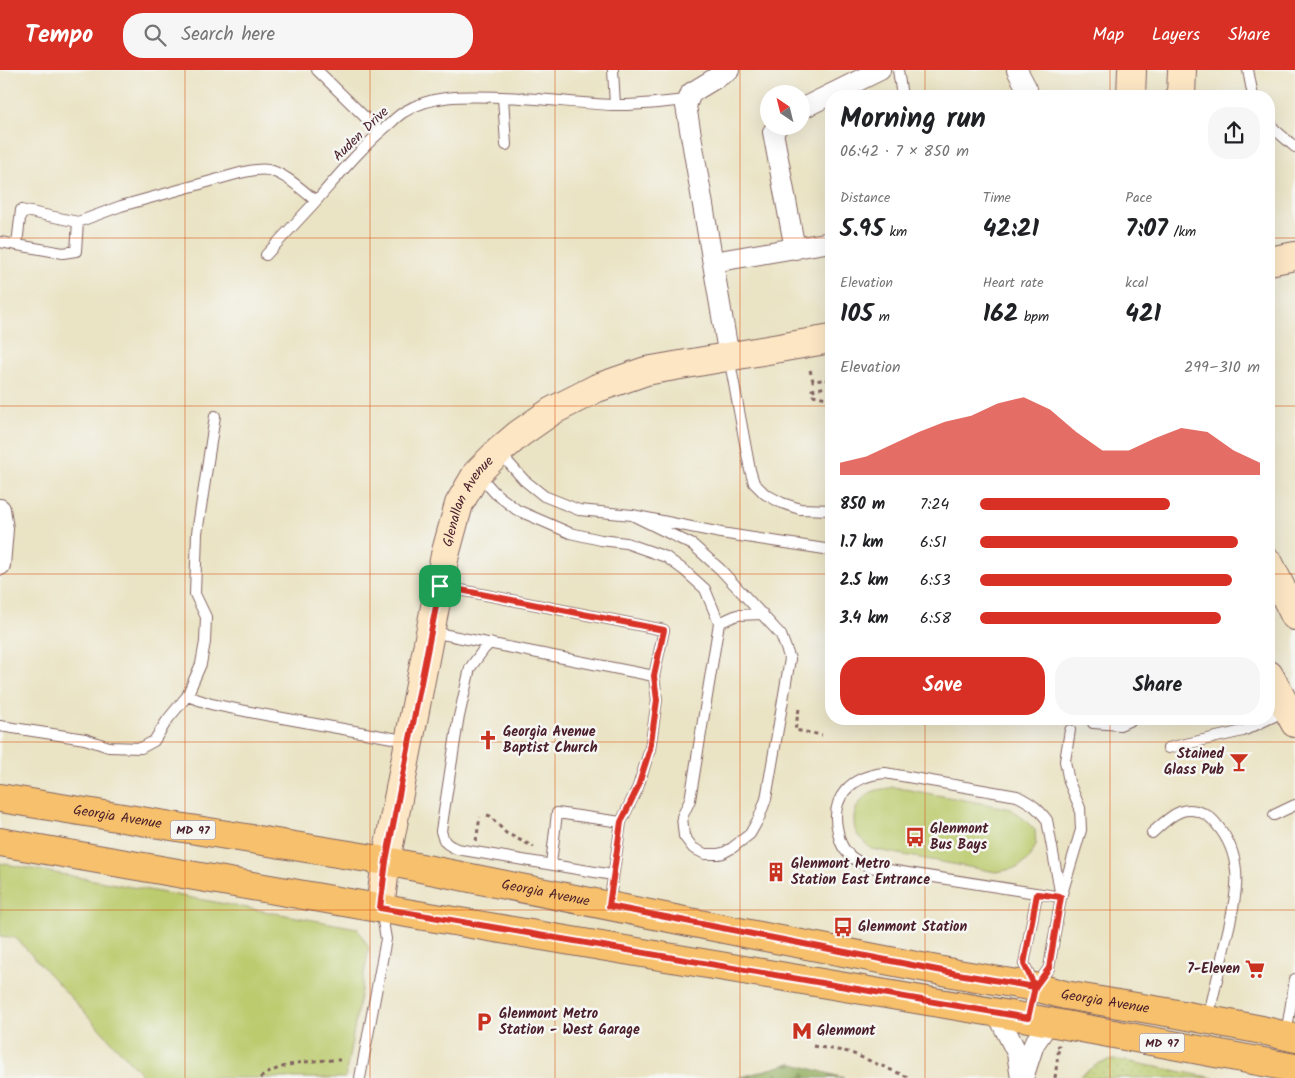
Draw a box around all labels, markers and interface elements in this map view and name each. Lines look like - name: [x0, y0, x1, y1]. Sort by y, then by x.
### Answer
- search box: [123, 13, 473, 58]
- text: Tempo: [25, 16, 93, 55]
- text: Search here: [181, 20, 275, 50]
- icon: search: [141, 21, 169, 49]
- text: Map: [1093, 21, 1124, 50]
- text: Layers: [1152, 21, 1200, 50]
- text: Share: [1228, 21, 1270, 50]
- north arrow: [760, 85, 810, 135]
- map controls: [760, 85, 810, 135]
- text: Morning run: [840, 97, 986, 142]
- street label: Auden Drive: [328, 101, 395, 167]
- button: share: [1208, 107, 1260, 159]
- text: 06:42 · 7 × 850 m: [840, 139, 969, 164]
- text: Distance: [840, 187, 890, 209]
- text: Time: [983, 187, 1011, 209]
- text: Pace: [1125, 187, 1152, 209]
- text: 5.95: [840, 209, 884, 249]
- text: 42:21: [983, 209, 1039, 249]
- text: 7:07: [1125, 209, 1168, 249]
- text: km: [884, 221, 907, 243]
- text: /km: [1168, 221, 1196, 243]
- text: Elevation: [840, 272, 893, 294]
- text: Heart rate: [983, 272, 1044, 294]
- text: kcal: [1125, 272, 1148, 294]
- text: 105: [840, 294, 873, 334]
- text: 162: [983, 294, 1018, 334]
- text: 421: [1125, 294, 1161, 334]
- text: m: [873, 306, 890, 328]
- text: bpm: [1018, 306, 1049, 328]
- text: Elevation: [840, 355, 901, 380]
- text: 299–310 m: [1184, 355, 1260, 380]
- street label: Glenallan Avenue: [437, 450, 500, 549]
- text: 850 m: [840, 492, 885, 517]
- text: 7:24: [920, 492, 949, 517]
- text: 1.7 km: [840, 530, 883, 555]
- text: 6:51: [920, 530, 946, 555]
- pin: [419, 565, 461, 607]
- text: 2.5 km: [840, 568, 888, 593]
- text: 6:53: [920, 568, 951, 593]
- icon: arrive: [426, 572, 454, 600]
- text: 3.4 km: [840, 606, 888, 631]
- text: 6:58: [920, 606, 951, 631]
- button: Save: [840, 657, 1045, 715]
- button: Share: [1055, 657, 1260, 715]
- place label: Georgia Avenue Baptist Church: [503, 721, 598, 759]
- church icon: Georgia Avenue Baptist Church: [477, 729, 499, 751]
- place label: Stained Glass Pub: [1164, 743, 1224, 781]
- bar icon: Stained Glass Pub: [1228, 751, 1250, 773]
- street label: Georgia Avenue: [72, 799, 164, 835]
- place label: Glenmont Bus Bays: [930, 818, 989, 856]
- road number: MD 97: [170, 820, 216, 840]
- bus stop icon: Glenmont Bus Bays: [904, 826, 926, 848]
- place label: Glenmont Metro Station East Entrance: [791, 853, 930, 891]
- building icon: Glenmont Metro Station East Entrance: [765, 861, 787, 883]
- street label: Georgia Avenue: [500, 874, 592, 913]
- bus stop icon: Glenmont Station: [832, 916, 854, 938]
- place label: Glenmont Station: [858, 916, 967, 938]
- place label: 7-Eleven: [1187, 958, 1240, 980]
- supermarket icon: 7-Eleven: [1244, 958, 1266, 980]
- street label: Georgia Avenue: [1059, 983, 1152, 1020]
- place label: Glenmont Metro Station - West Garage: [499, 1003, 640, 1041]
- parking icon: Glenmont Metro Station - West Garage: [473, 1011, 495, 1033]
- metro station icon: Glenmont: [791, 1020, 813, 1042]
- place label: Glenmont: [817, 1020, 876, 1042]
- road number: MD 97: [1140, 1034, 1184, 1052]

